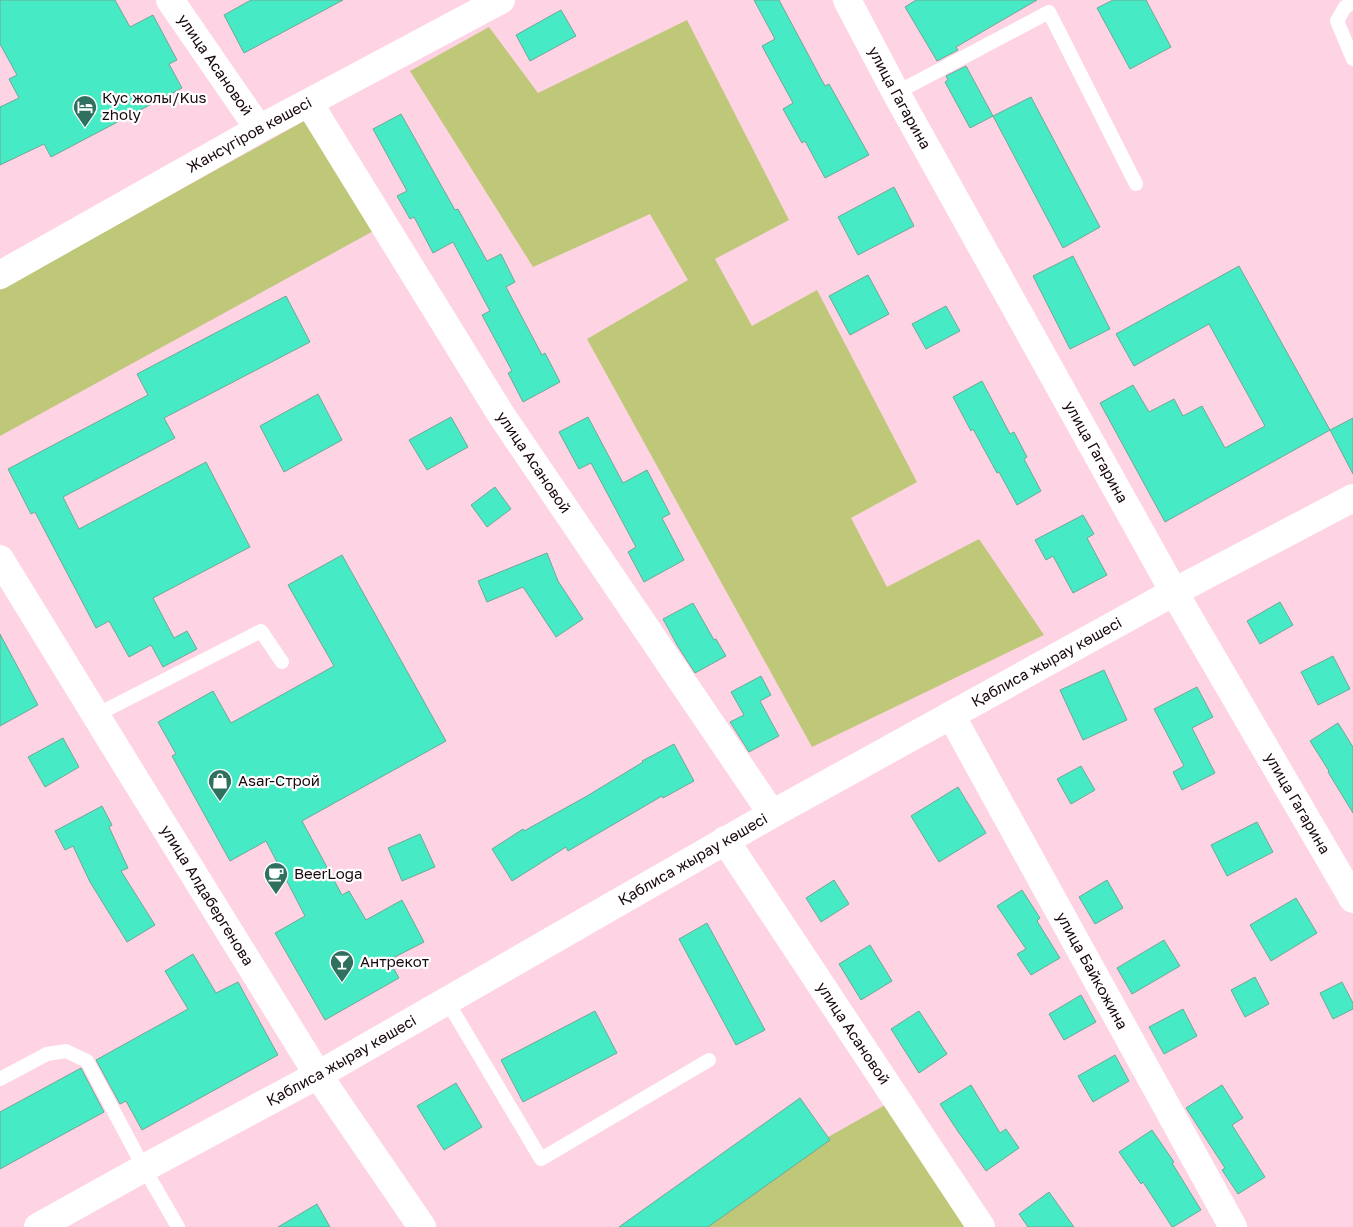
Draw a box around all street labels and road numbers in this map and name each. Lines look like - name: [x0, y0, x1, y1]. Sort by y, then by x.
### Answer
- street label: улица Асановой: [174, 10, 257, 119]
- street label: улица Гагарина: [865, 43, 935, 152]
- street label: Жансүгіров көшесі: [183, 93, 315, 176]
- street label: улица Гагарина: [1061, 397, 1133, 506]
- street label: улица Асановой: [494, 408, 575, 516]
- street label: Қаблиса жырау көшесі: [968, 613, 1125, 710]
- street label: улица Гагарина: [1262, 749, 1335, 857]
- street label: Қаблиса жырау көшесі: [615, 809, 770, 909]
- street label: улица Алдабергенова: [158, 821, 258, 969]
- street label: улица Байкожина: [1053, 908, 1132, 1032]
- street label: улица Асановой: [813, 978, 894, 1088]
- street label: Қаблиса жырау көшесі: [263, 1011, 419, 1109]

